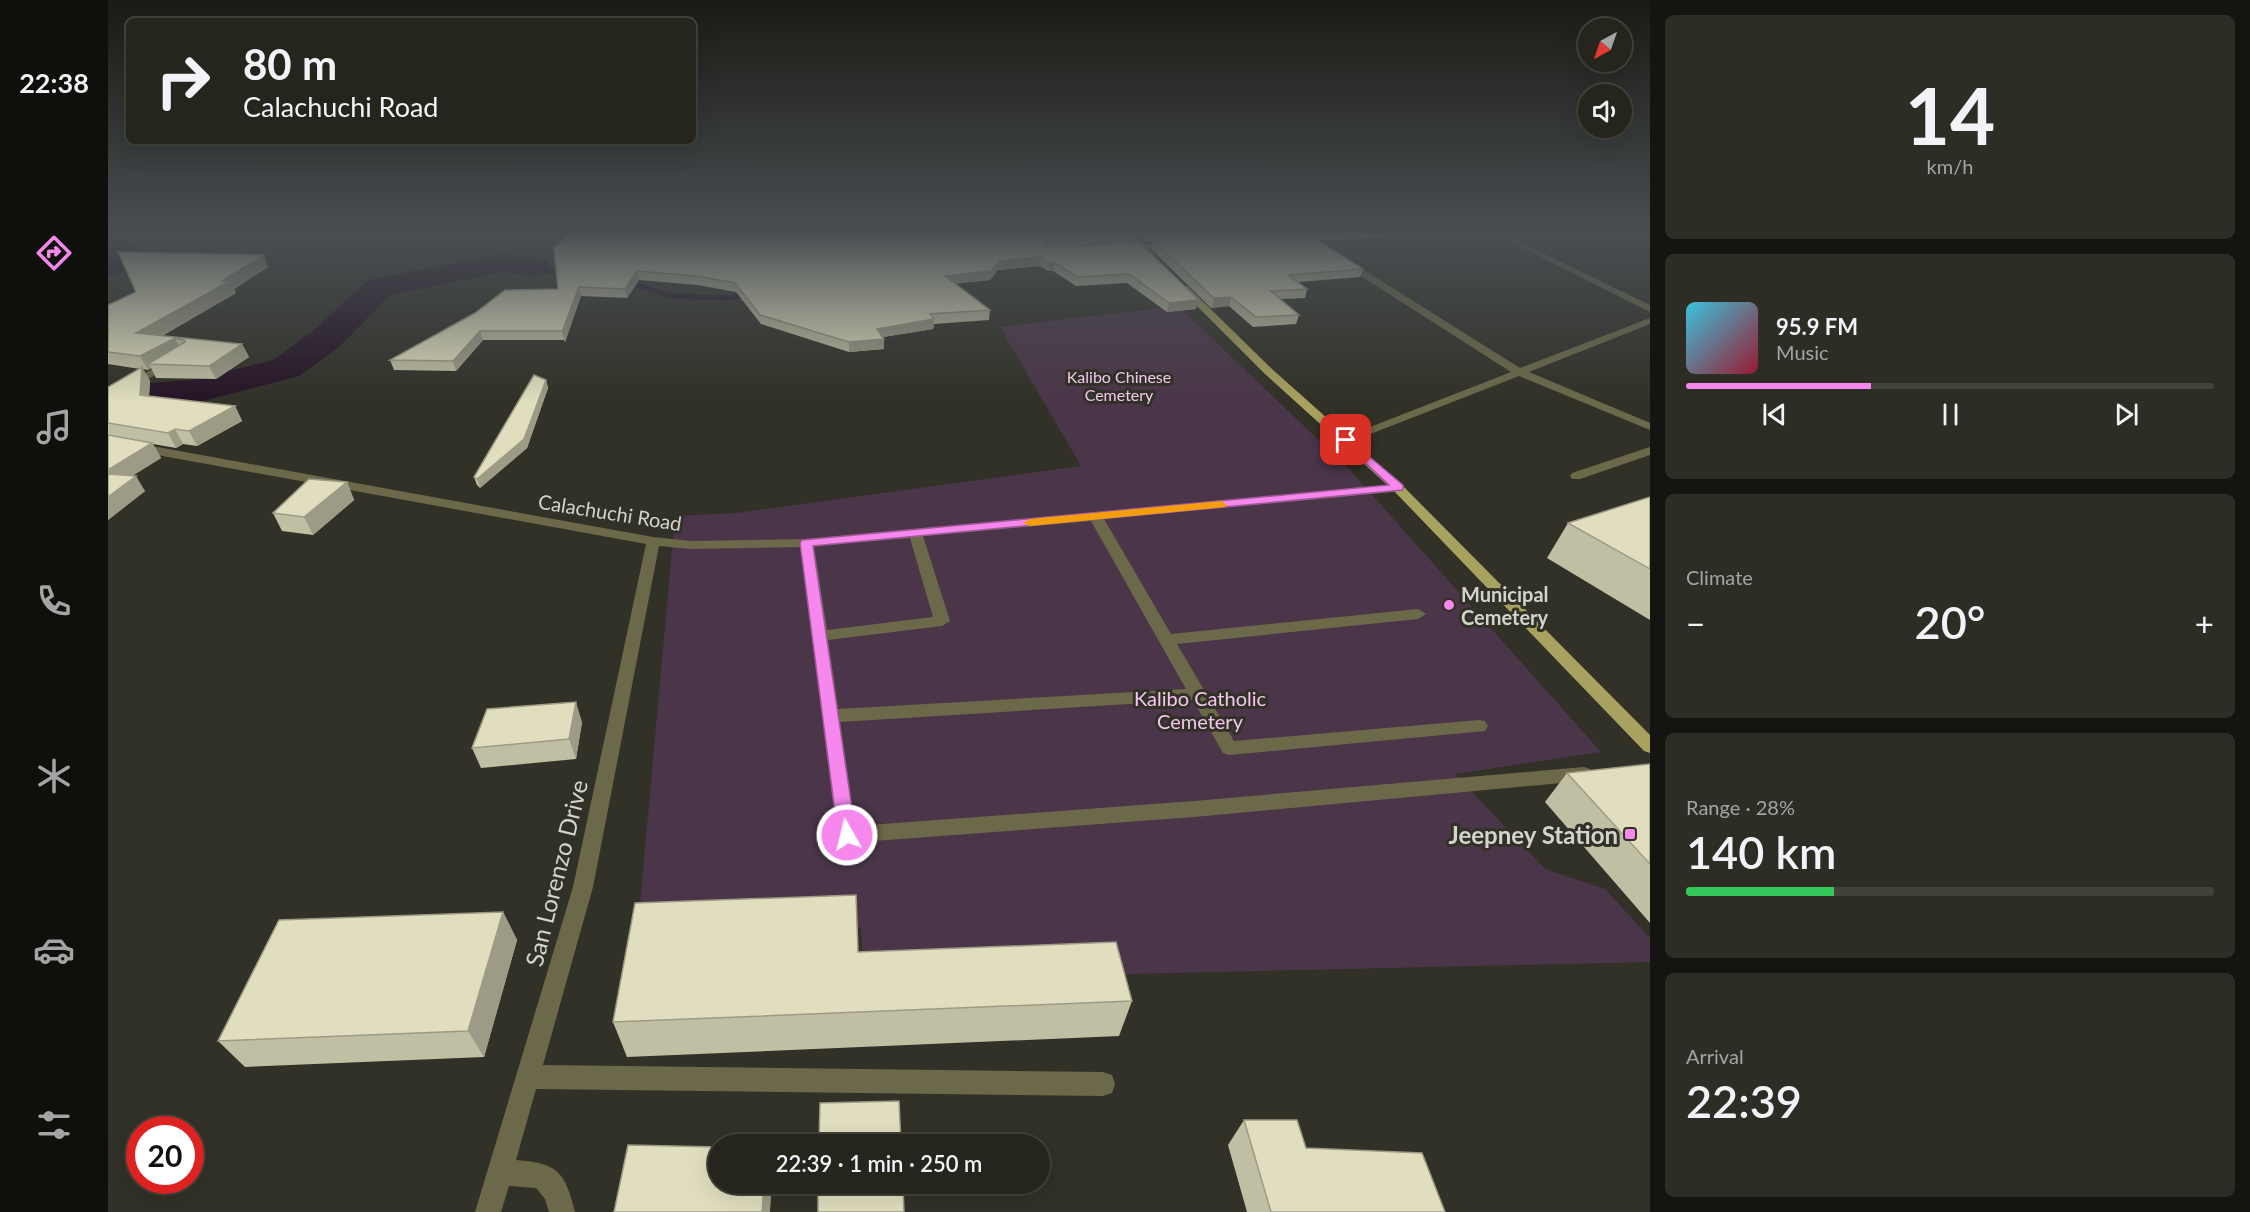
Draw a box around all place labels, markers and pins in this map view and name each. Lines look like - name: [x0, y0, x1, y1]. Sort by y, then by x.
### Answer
- pin: [1320, 414, 1371, 465]
- place label: Municipal Cemetery: [1461, 582, 1549, 629]
- marker: Municipal Cemetery: [1442, 598, 1456, 612]
- place label: Jeepney Station: [1449, 820, 1618, 849]
- marker: Jeepney Station: [1623, 827, 1637, 841]

